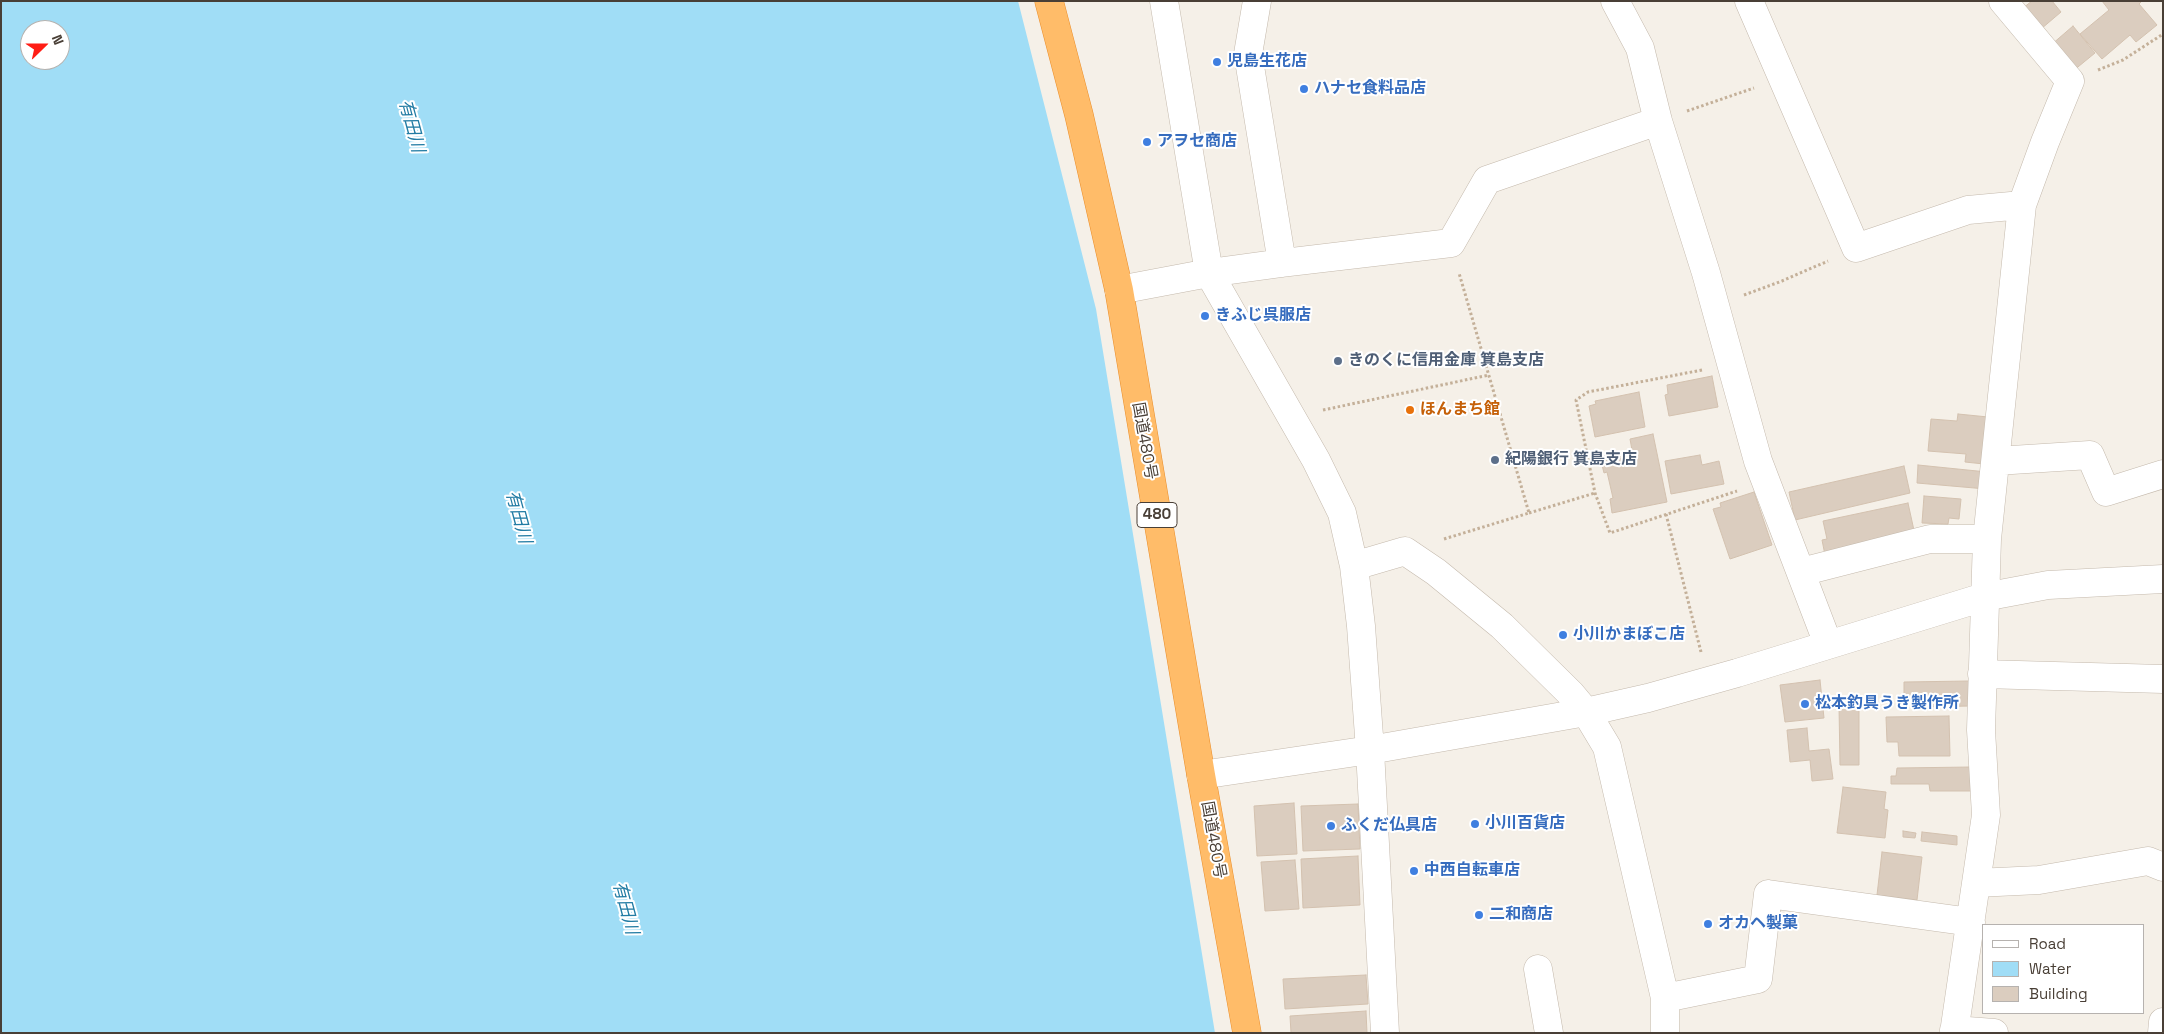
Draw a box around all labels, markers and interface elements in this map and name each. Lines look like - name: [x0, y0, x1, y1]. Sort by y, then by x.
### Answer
- north arrow: [20, 20, 70, 70]
- text: N: [48, 32, 68, 47]
- place label: 児島生花店: [1227, 52, 1307, 72]
- marker: 児島生花店: [1211, 56, 1223, 68]
- place label: ハナセ食料品店: [1314, 79, 1426, 99]
- marker: ハナセ食料品店: [1298, 83, 1310, 95]
- water label: 有田川: [394, 97, 428, 155]
- place label: アヲセ商店: [1157, 132, 1237, 152]
- marker: アヲセ商店: [1141, 136, 1153, 148]
- place label: きふじ呉服店: [1215, 306, 1311, 326]
- marker: きふじ呉服店: [1199, 310, 1211, 322]
- place label: きのくに信用金庫 箕島支店: [1348, 351, 1544, 371]
- marker: きのくに信用金庫 箕島支店: [1332, 355, 1344, 367]
- place label: ほんまち館: [1420, 400, 1500, 420]
- street label: 国道480号: [1128, 401, 1160, 481]
- marker: ほんまち館: [1404, 404, 1416, 416]
- place label: 紀陽銀行 箕島支店: [1505, 450, 1637, 470]
- marker: 紀陽銀行 箕島支店: [1489, 454, 1501, 466]
- water label: 有田川: [501, 488, 535, 546]
- road number: 480: [1137, 502, 1177, 528]
- place label: 小川かまぼこ店: [1573, 625, 1685, 645]
- marker: 小川かまぼこ店: [1557, 629, 1569, 641]
- place label: 松本釣具うき製作所: [1815, 694, 1959, 714]
- marker: 松本釣具うき製作所: [1799, 698, 1811, 710]
- street label: 国道480号: [1197, 800, 1229, 880]
- place label: 小川百貨店: [1485, 814, 1565, 834]
- place label: ふくだ仏具店: [1341, 816, 1437, 836]
- marker: 小川百貨店: [1469, 818, 1481, 830]
- marker: ふくだ仏具店: [1325, 820, 1337, 832]
- place label: 中西自転車店: [1424, 861, 1520, 881]
- marker: 中西自転車店: [1408, 865, 1420, 877]
- water label: 有田川: [608, 879, 642, 937]
- place label: 二和商店: [1489, 905, 1553, 925]
- marker: 二和商店: [1473, 909, 1485, 921]
- place label: オカヘ製菓: [1718, 914, 1798, 934]
- marker: オカヘ製菓: [1702, 918, 1714, 930]
- legend: [1982, 924, 2144, 1014]
- text: Road: [2029, 934, 2066, 953]
- text: Water: [2029, 959, 2071, 978]
- text: Building: [2029, 984, 2088, 1003]

